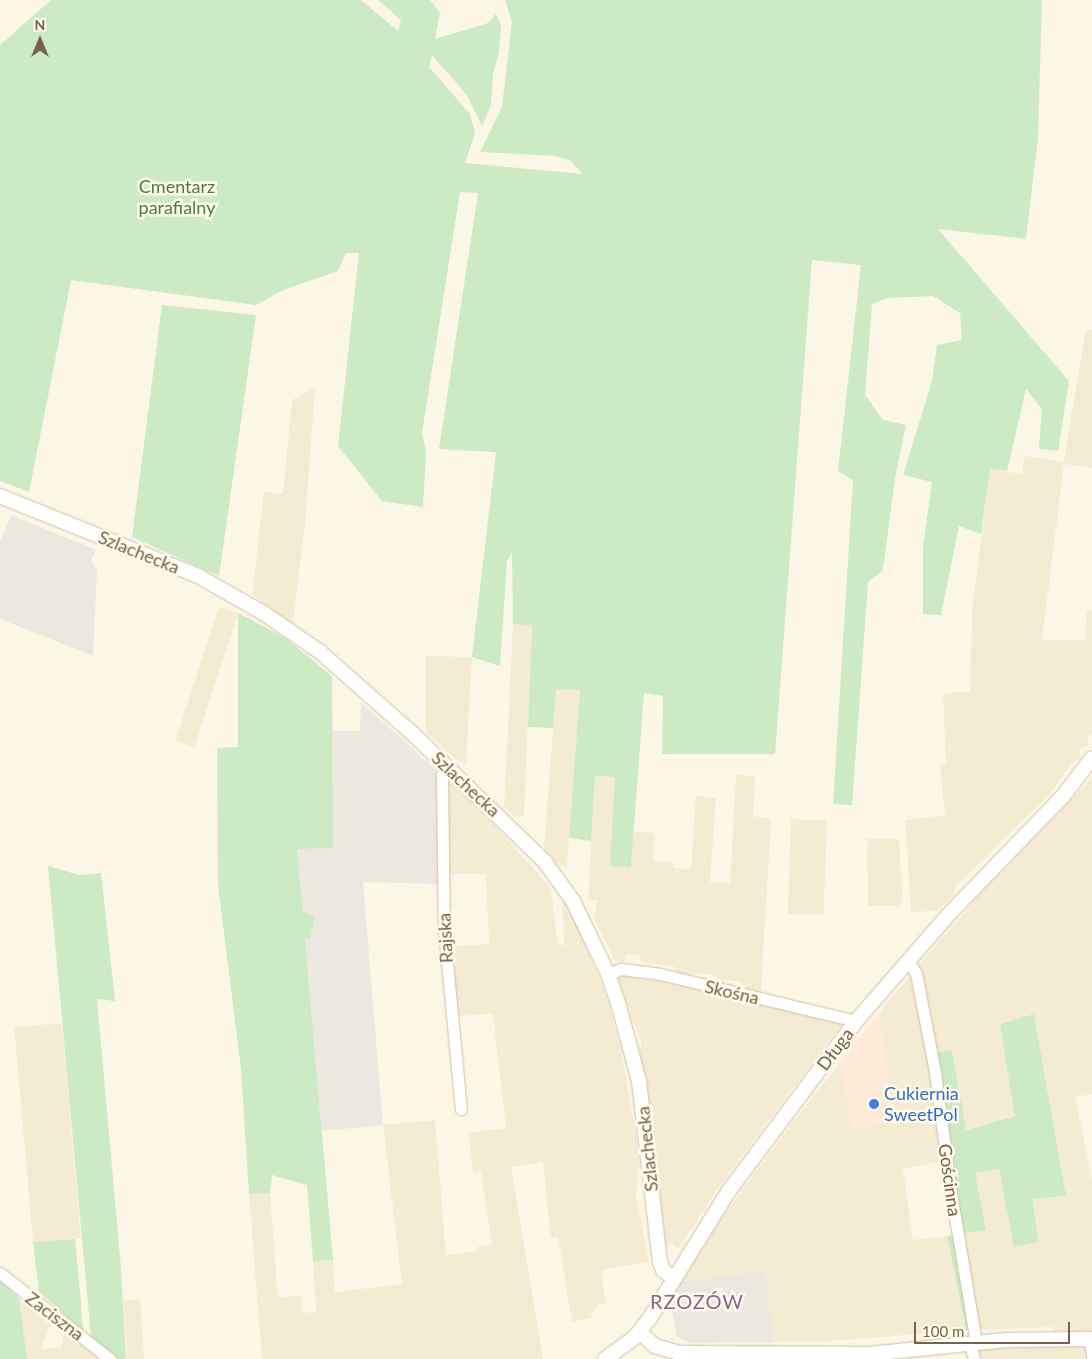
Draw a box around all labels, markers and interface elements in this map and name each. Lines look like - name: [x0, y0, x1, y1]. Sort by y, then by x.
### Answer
- north arrow: [15, 15, 65, 65]
- text: N: [35, 16, 45, 33]
- park label: Cmentarz parafialny: [139, 176, 215, 218]
- street label: Szlachecka: [95, 526, 183, 578]
- street label: Szlachecka: [427, 747, 505, 821]
- street label: Rajska: [433, 912, 457, 964]
- street label: Skośna: [703, 975, 761, 1009]
- street label: Długa: [812, 1024, 858, 1074]
- place label: Cukiernia SweetPol: [884, 1083, 959, 1126]
- marker: Cukiernia SweetPol: [868, 1098, 880, 1110]
- street label: Szlachecka: [632, 1105, 662, 1193]
- street label: Gościnna: [934, 1142, 966, 1218]
- street label: Zaciszna: [22, 1287, 88, 1345]
- district label: RZOZÓW: [649, 1289, 745, 1313]
- scale bar: [917, 1312, 1073, 1344]
- text: 100 m: [922, 1322, 964, 1340]

